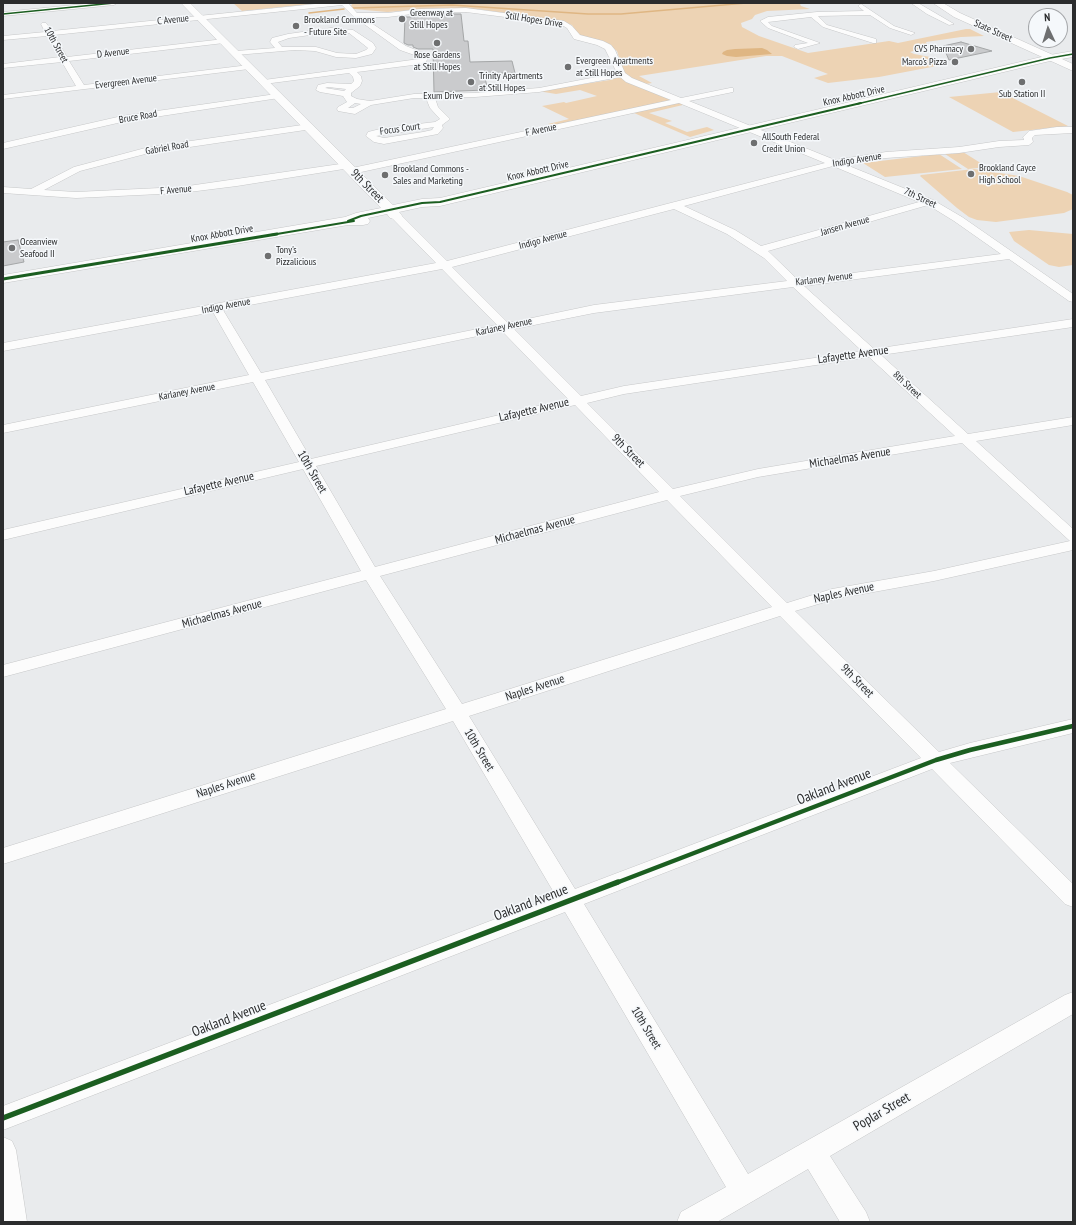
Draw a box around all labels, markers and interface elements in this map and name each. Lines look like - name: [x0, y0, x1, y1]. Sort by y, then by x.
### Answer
- place label: Greenway at Still Hopes: [410, 7, 453, 30]
- north arrow: [1028, 8, 1068, 48]
- street label: Still Hopes Drive: [505, 10, 563, 30]
- text: N: [1044, 10, 1051, 24]
- street label: C Avenue: [156, 12, 190, 28]
- place label: Brookland Commons - Future Site: [304, 14, 375, 38]
- marker: Greenway at Still Hopes: [397, 14, 407, 24]
- street label: State Street: [972, 17, 1014, 45]
- marker: Brookland Commons - Future Site: [291, 21, 301, 31]
- street label: 10th Street: [41, 25, 71, 65]
- marker: Rose Gardens at Still Hopes: [432, 38, 442, 48]
- place label: CVS Pharmacy: [914, 43, 963, 55]
- marker: CVS Pharmacy: [966, 44, 976, 54]
- street label: D Avenue: [96, 45, 130, 61]
- place label: Rose Gardens at Still Hopes: [414, 49, 460, 72]
- place label: Evergreen Apartments at Still Hopes: [576, 55, 653, 78]
- place label: Marco's Pizza: [902, 56, 947, 68]
- marker: Marco's Pizza: [950, 57, 960, 67]
- marker: Evergreen Apartments at Still Hopes: [563, 62, 573, 72]
- place label: Trinity Apartments at Still Hopes: [479, 70, 543, 94]
- street label: Evergreen Avenue: [94, 72, 158, 92]
- marker: Trinity Apartments at Still Hopes: [466, 77, 476, 87]
- marker: Sub Station II: [1017, 77, 1027, 87]
- street label: Knox Abbott Drive: [822, 83, 886, 109]
- place label: Sub Station II: [999, 88, 1045, 100]
- street label: Exum Drive: [423, 90, 463, 102]
- street label: Bruce Road: [118, 108, 158, 126]
- street label: Focus Court: [379, 120, 421, 138]
- street label: F Avenue: [524, 121, 558, 139]
- place label: AllSouth Federal Credit Union: [762, 131, 819, 154]
- street label: Gabriel Road: [144, 138, 190, 158]
- marker: AllSouth Federal Credit Union: [749, 138, 759, 148]
- street label: Indigo Avenue: [832, 150, 882, 170]
- street label: Knox Abbott Drive: [506, 158, 570, 184]
- place label: Brookland Cayce High School: [979, 162, 1036, 186]
- place label: Brookland Commons - Sales and Marketing: [393, 163, 469, 186]
- street label: 9th Street: [347, 166, 387, 206]
- marker: Brookland Cayce High School: [966, 169, 976, 179]
- marker: Brookland Commons - Sales and Marketing: [380, 170, 390, 180]
- street label: F Avenue: [160, 183, 192, 197]
- street label: 7th Street: [902, 185, 938, 211]
- street label: Jansen Avenue: [819, 213, 871, 239]
- street label: Knox Abbott Drive: [190, 223, 254, 245]
- street label: Indigo Avenue: [518, 228, 568, 252]
- place label: Oceanview Seafood II: [20, 236, 57, 260]
- marker: Oceanview Seafood II: [7, 243, 17, 253]
- place label: Tony's Pizzalicious: [276, 244, 316, 268]
- marker: Tony's Pizzalicious: [263, 251, 273, 261]
- street label: Karlaney Avenue: [795, 270, 853, 288]
- street label: Indigo Avenue: [201, 295, 251, 317]
- street label: Karlaney Avenue: [475, 315, 533, 339]
- street label: Lafayette Avenue: [817, 343, 889, 367]
- street label: 8th Street: [890, 369, 924, 401]
- street label: Karlaney Avenue: [158, 381, 216, 403]
- street label: Lafayette Avenue: [498, 395, 570, 425]
- street label: 9th Street: [608, 431, 648, 471]
- street label: Michaelmas Avenue: [808, 444, 892, 472]
- street label: 10th Street: [294, 448, 330, 496]
- street label: Lafayette Avenue: [183, 469, 255, 499]
- street label: Michaelmas Avenue: [494, 512, 576, 548]
- street label: Naples Avenue: [813, 580, 875, 606]
- street label: Michaelmas Avenue: [181, 596, 263, 632]
- street label: 9th Street: [837, 661, 877, 701]
- street label: Naples Avenue: [504, 672, 566, 704]
- street label: 10th Street: [461, 726, 497, 774]
- street label: Oakland Avenue: [795, 765, 873, 809]
- street label: Naples Avenue: [195, 769, 257, 801]
- street label: Oakland Avenue: [492, 881, 570, 925]
- street label: Oakland Avenue: [190, 997, 268, 1041]
- street label: 10th Street: [628, 1004, 664, 1052]
- street label: Poplar Street: [851, 1089, 913, 1135]

